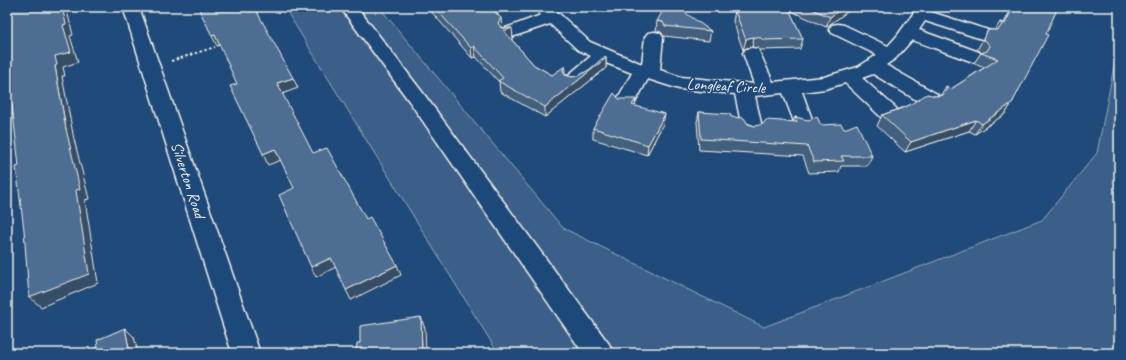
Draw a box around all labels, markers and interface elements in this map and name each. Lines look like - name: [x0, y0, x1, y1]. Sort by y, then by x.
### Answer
- street label: Longleaf Circle: [686, 74, 768, 98]
- street label: Silverton Road: [166, 139, 211, 223]

